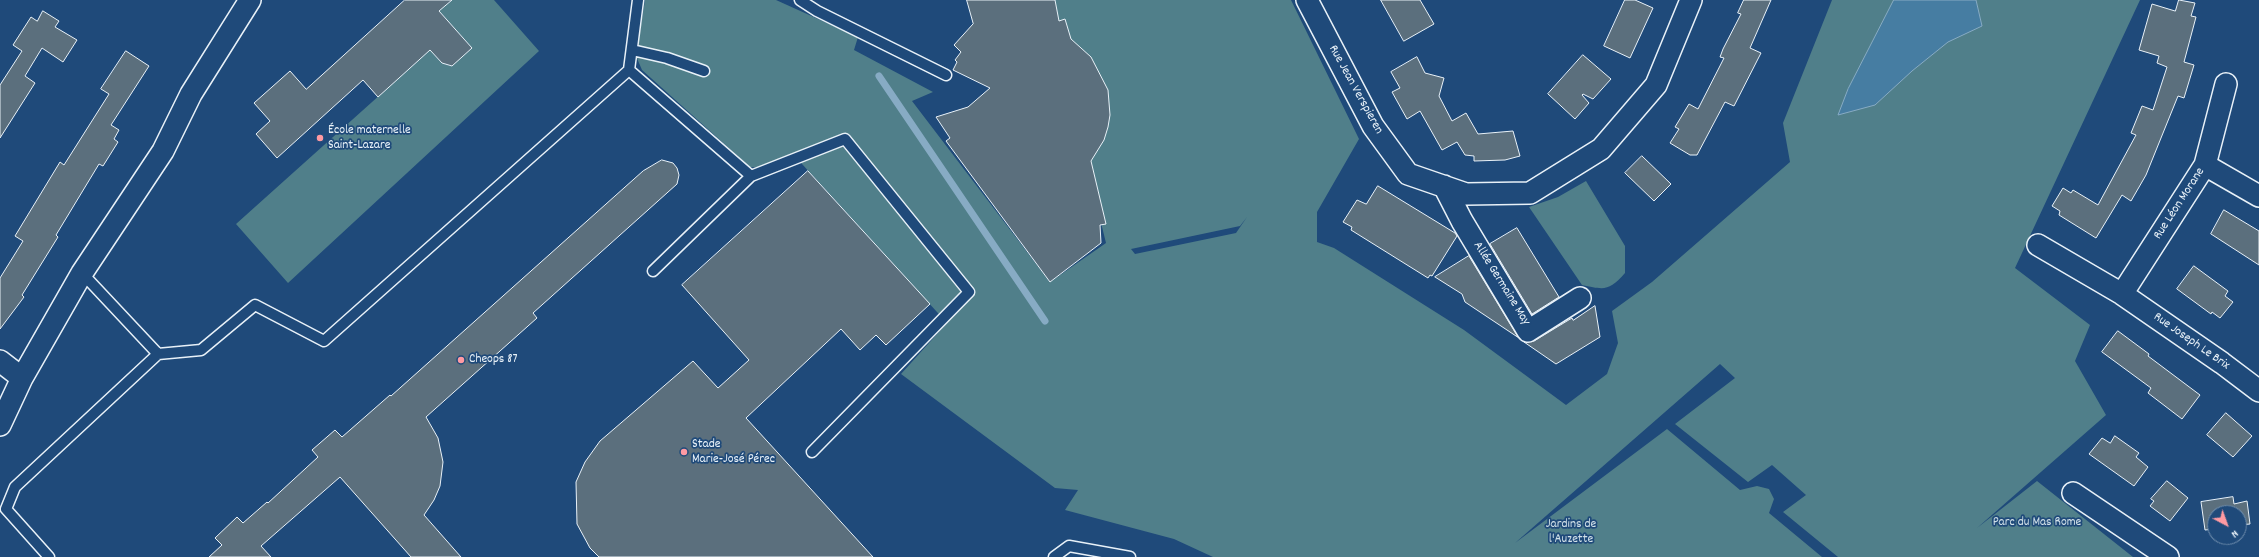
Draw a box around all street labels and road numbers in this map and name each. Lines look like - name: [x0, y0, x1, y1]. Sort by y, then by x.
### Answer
- street label: Rue Jean Verspieren: [1324, 43, 1386, 137]
- street label: Rue Léon Morane: [2151, 165, 2209, 243]
- street label: Allée Germaine May: [1469, 239, 1533, 329]
- street label: Rue Joseph Le Brix: [2150, 310, 2232, 374]

